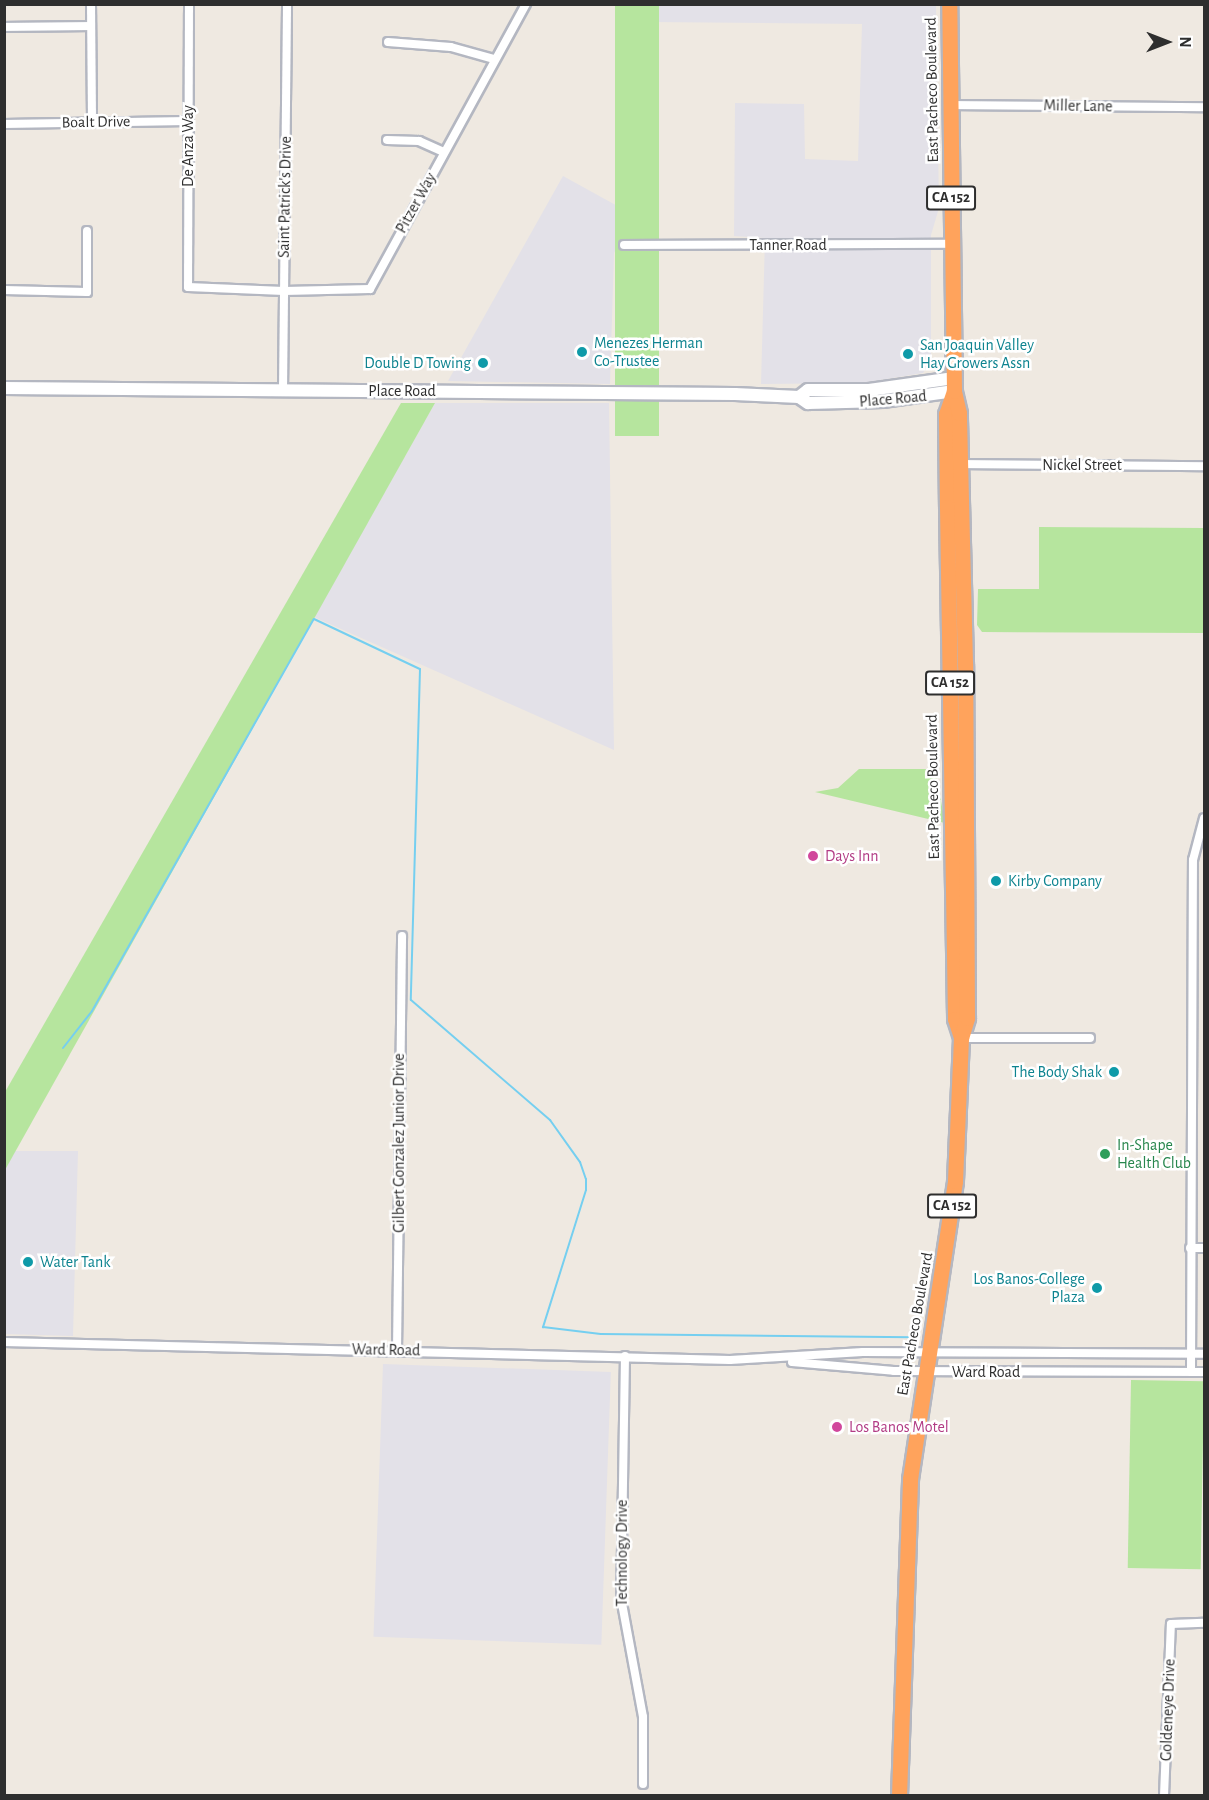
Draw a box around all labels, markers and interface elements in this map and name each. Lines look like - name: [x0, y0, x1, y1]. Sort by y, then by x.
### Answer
- north arrow: [1137, 12, 1197, 72]
- street label: East Pacheco Boulevard: [921, 17, 943, 163]
- text: N: [1177, 36, 1193, 48]
- street label: Miller Lane: [1043, 96, 1113, 116]
- street label: De Anza Way: [178, 105, 198, 187]
- street label: Boalt Drive: [62, 112, 130, 132]
- street label: Saint Patrick's Drive: [274, 136, 296, 258]
- street label: Pitzer Way: [392, 169, 440, 237]
- road number: CA 152: [926, 186, 976, 210]
- street label: Tanner Road: [749, 235, 827, 255]
- place label: Menezes Herman Co-Trustee: [594, 333, 703, 371]
- place label: San Joaquin Valley Hay Growers Assn: [920, 335, 1034, 373]
- marker: Menezes Herman Co-Trustee: [575, 345, 589, 359]
- marker: San Joaquin Valley Hay Growers Assn: [901, 347, 915, 361]
- place label: Double D Towing: [364, 353, 471, 373]
- marker: Double D Towing: [476, 356, 490, 370]
- street label: Place Road: [368, 381, 436, 401]
- street label: Place Road: [858, 386, 928, 412]
- street label: Nickel Street: [1042, 455, 1122, 475]
- road number: CA 152: [924, 671, 976, 695]
- street label: East Pacheco Boulevard: [922, 714, 944, 860]
- place label: Days Inn: [825, 846, 878, 866]
- marker: Days Inn: [806, 849, 820, 863]
- place label: Kirby Company: [1008, 871, 1102, 891]
- marker: Kirby Company: [989, 874, 1003, 888]
- street label: Gilbert Gonzalez Junior Drive: [389, 1053, 409, 1233]
- place label: The Body Shak: [1012, 1062, 1102, 1082]
- marker: The Body Shak: [1107, 1065, 1121, 1079]
- place label: In-Shape Health Club: [1117, 1135, 1191, 1173]
- marker: In-Shape Health Club: [1098, 1147, 1112, 1161]
- road number: CA 152: [926, 1194, 978, 1218]
- street label: East Pacheco Boulevard: [893, 1251, 937, 1397]
- place label: Water Tank: [40, 1252, 110, 1272]
- marker: Water Tank: [21, 1255, 35, 1269]
- place label: Los Banos-College Plaza: [973, 1269, 1085, 1307]
- marker: Los Banos-College Plaza: [1090, 1281, 1104, 1295]
- street label: Ward Road: [352, 1340, 420, 1360]
- street label: Ward Road: [952, 1362, 1020, 1382]
- place label: Los Banos Motel: [849, 1417, 949, 1437]
- marker: Los Banos Motel: [830, 1420, 844, 1434]
- street label: Technology Drive: [612, 1500, 632, 1606]
- street label: Goldeneye Drive: [1157, 1659, 1179, 1761]

